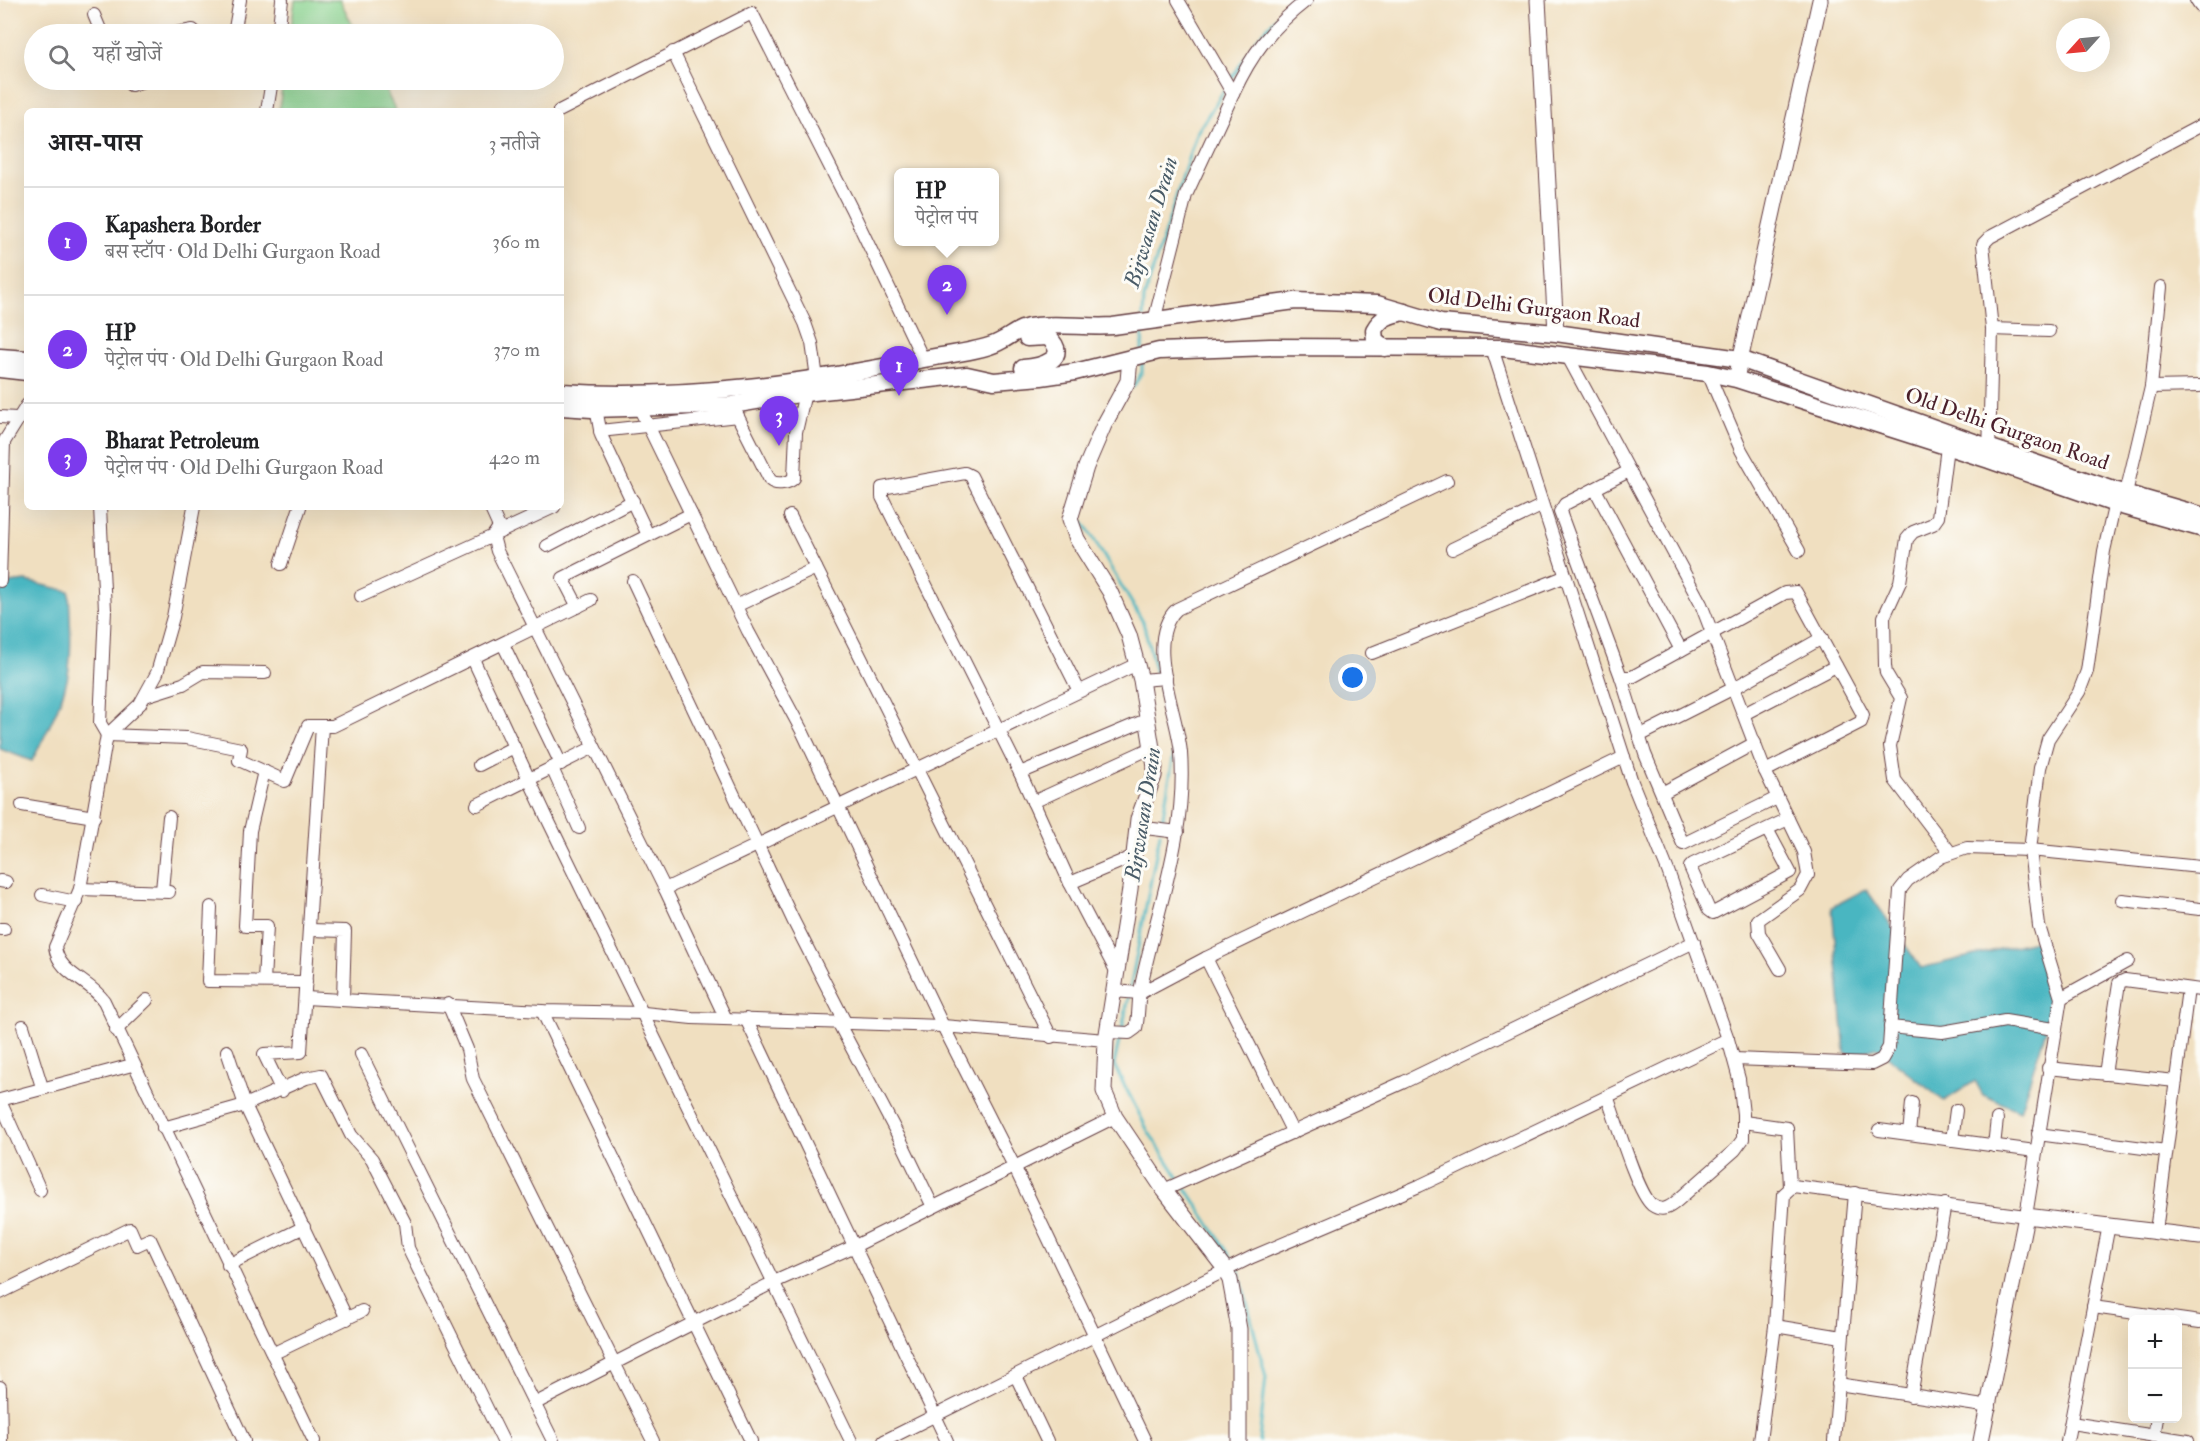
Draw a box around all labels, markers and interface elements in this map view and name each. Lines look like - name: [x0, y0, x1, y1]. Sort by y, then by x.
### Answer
- north arrow: [2056, 18, 2110, 72]
- search box: [24, 24, 564, 90]
- text: यहाँ खोजें: [93, 40, 162, 68]
- icon: search: [45, 41, 78, 74]
- text: आस-पास: [48, 127, 142, 159]
- text: 3 नतीजे: [489, 131, 540, 156]
- water label: Bijwasan Drain: [1118, 153, 1184, 292]
- popup: [894, 168, 999, 246]
- text: HP: [915, 177, 946, 205]
- text: पेट्रोल पंप: [915, 205, 978, 230]
- text: Kapashera Border: [105, 211, 261, 239]
- text: 1: [64, 229, 71, 254]
- text: 360 m: [492, 229, 540, 254]
- text: बस स्टॉप · Old Delhi Gurgaon Road: [105, 239, 381, 264]
- pin: 2: [928, 266, 966, 315]
- street label: Old Delhi Gurgaon Road: [1426, 282, 1642, 335]
- text: HP: [105, 319, 136, 347]
- text: 2: [62, 337, 73, 362]
- text: 370 m: [493, 337, 540, 362]
- pin: 1: [880, 346, 918, 396]
- text: पेट्रोल पंप · Old Delhi Gurgaon Road: [105, 347, 383, 372]
- street label: Old Delhi Gurgaon Road: [1902, 381, 2113, 477]
- pin: 3: [760, 396, 798, 446]
- text: Bharat Petroleum: [105, 427, 259, 455]
- text: 3: [64, 445, 71, 470]
- text: 420 m: [489, 445, 540, 470]
- text: पेट्रोल पंप · Old Delhi Gurgaon Road: [105, 455, 383, 480]
- your location: [1338, 663, 1367, 692]
- water label: Bijwasan Drain: [1118, 745, 1167, 884]
- map controls: [2128, 1315, 2182, 1423]
- button: +: [2128, 1315, 2182, 1369]
- button: −: [2128, 1369, 2182, 1423]

